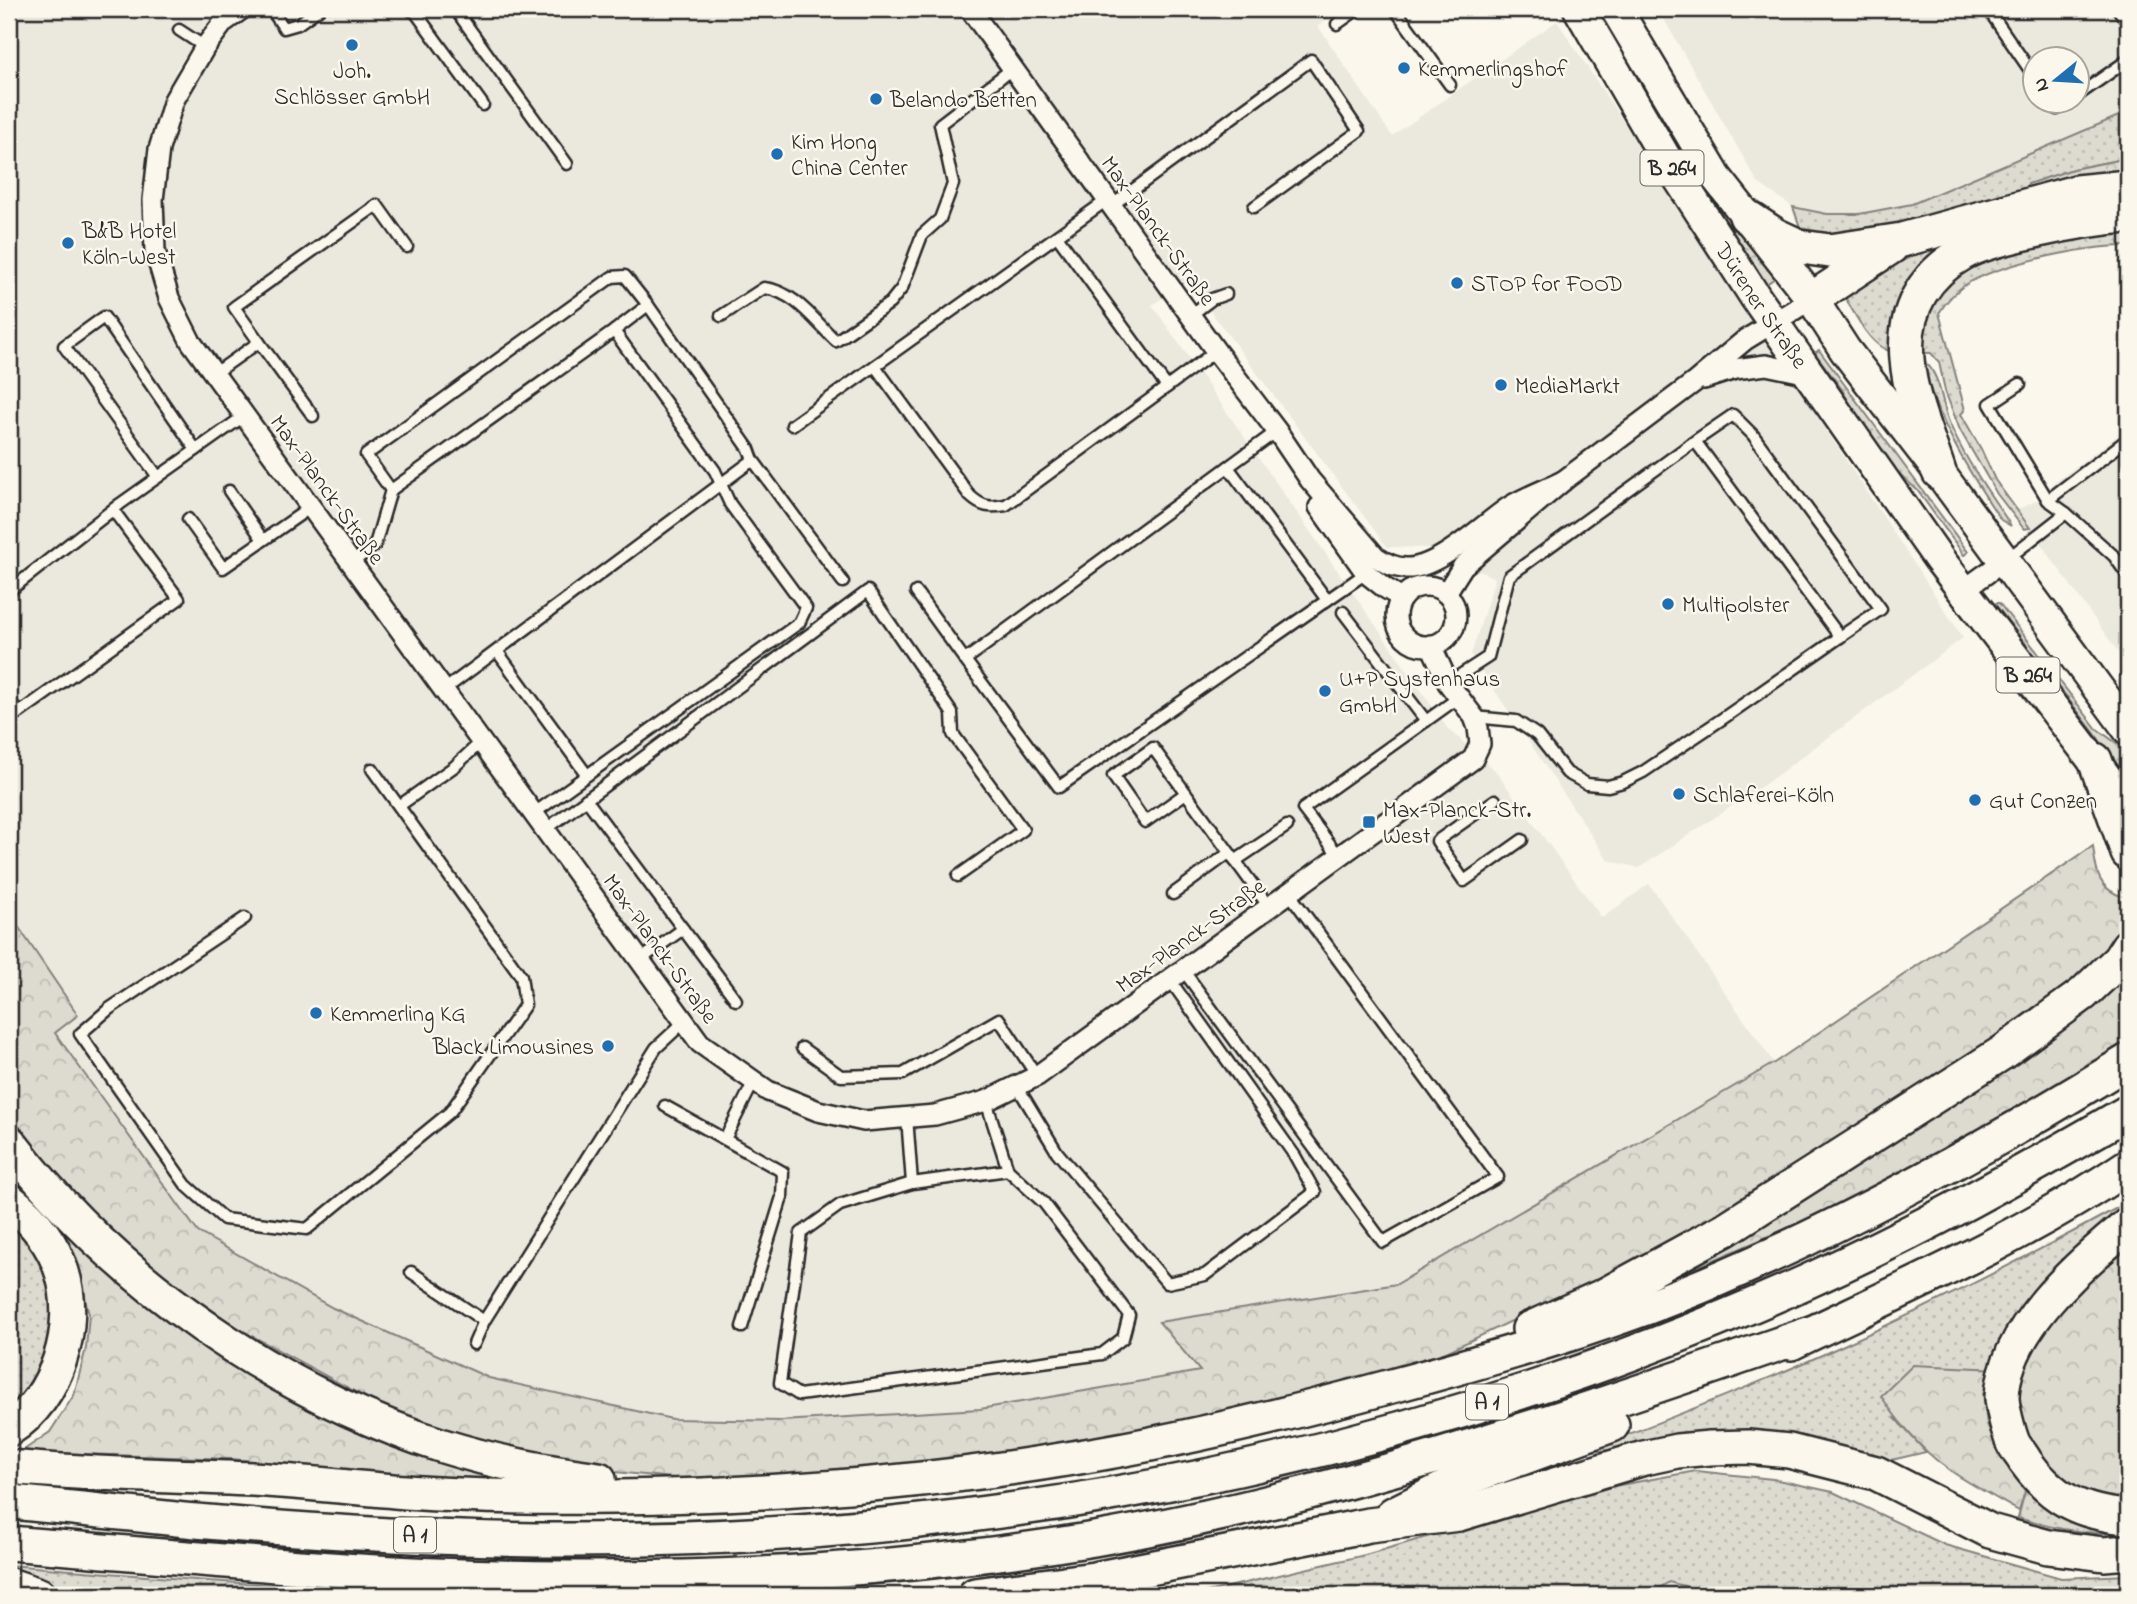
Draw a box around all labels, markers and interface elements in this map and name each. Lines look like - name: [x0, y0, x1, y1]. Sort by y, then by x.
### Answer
- marker: Joh. Schlösser GmbH: [344, 37, 360, 53]
- north arrow: [2022, 46, 2092, 116]
- place label: Kemmerlingshof: [1418, 54, 1568, 88]
- place label: Joh. Schlösser GmbH: [274, 56, 430, 115]
- marker: Kemmerlingshof: [1396, 60, 1412, 76]
- text: N: [2027, 74, 2057, 95]
- place label: Belando Betten: [889, 85, 1037, 118]
- marker: Belando Betten: [868, 91, 884, 107]
- place label: Kim Hong China Center: [791, 127, 909, 186]
- marker: Kim Hong China Center: [769, 146, 785, 162]
- street label: Max-Planck-Straße: [1091, 150, 1223, 314]
- road number: B 264: [1640, 150, 1704, 186]
- place label: B&B Hotel Köln-West: [81, 216, 176, 275]
- marker: B&B Hotel Köln-West: [60, 235, 76, 251]
- street label: Dürener Straße: [1705, 236, 1815, 377]
- place label: STOP for FOOD: [1471, 269, 1623, 302]
- marker: STOP for FOOD: [1449, 275, 1465, 291]
- place label: MediaMarkt: [1515, 371, 1620, 404]
- marker: MediaMarkt: [1493, 377, 1509, 393]
- street label: Max-Planck-Straße: [260, 409, 392, 573]
- place label: Multipolster: [1682, 590, 1790, 623]
- marker: Multipolster: [1660, 596, 1676, 612]
- road number: B 264: [1996, 658, 2060, 692]
- place label: U+P Systenhaus GmbH: [1339, 664, 1500, 723]
- marker: U+P Systenhaus GmbH: [1317, 683, 1333, 699]
- place label: Schlaferei-Köln: [1693, 780, 1834, 813]
- marker: Schlaferei-Köln: [1671, 786, 1687, 802]
- place label: Gut Conzen: [1989, 786, 2097, 819]
- marker: Gut Conzen: [1967, 792, 1983, 808]
- place label: Max-Planck-Str. West: [1383, 795, 1531, 854]
- marker: Max-Planck-Str. West: [1361, 814, 1377, 830]
- street label: Max-Planck-Straße: [593, 868, 725, 1032]
- street label: Max-Planck-Straße: [1110, 871, 1274, 1003]
- place label: Kemmerling KG: [330, 999, 466, 1033]
- marker: Kemmerling KG: [308, 1005, 324, 1021]
- place label: Black Limousines: [432, 1032, 594, 1065]
- marker: Black Limousines: [600, 1038, 616, 1054]
- road number: A 1: [1466, 1384, 1508, 1420]
- road number: A 1: [394, 1518, 436, 1552]

